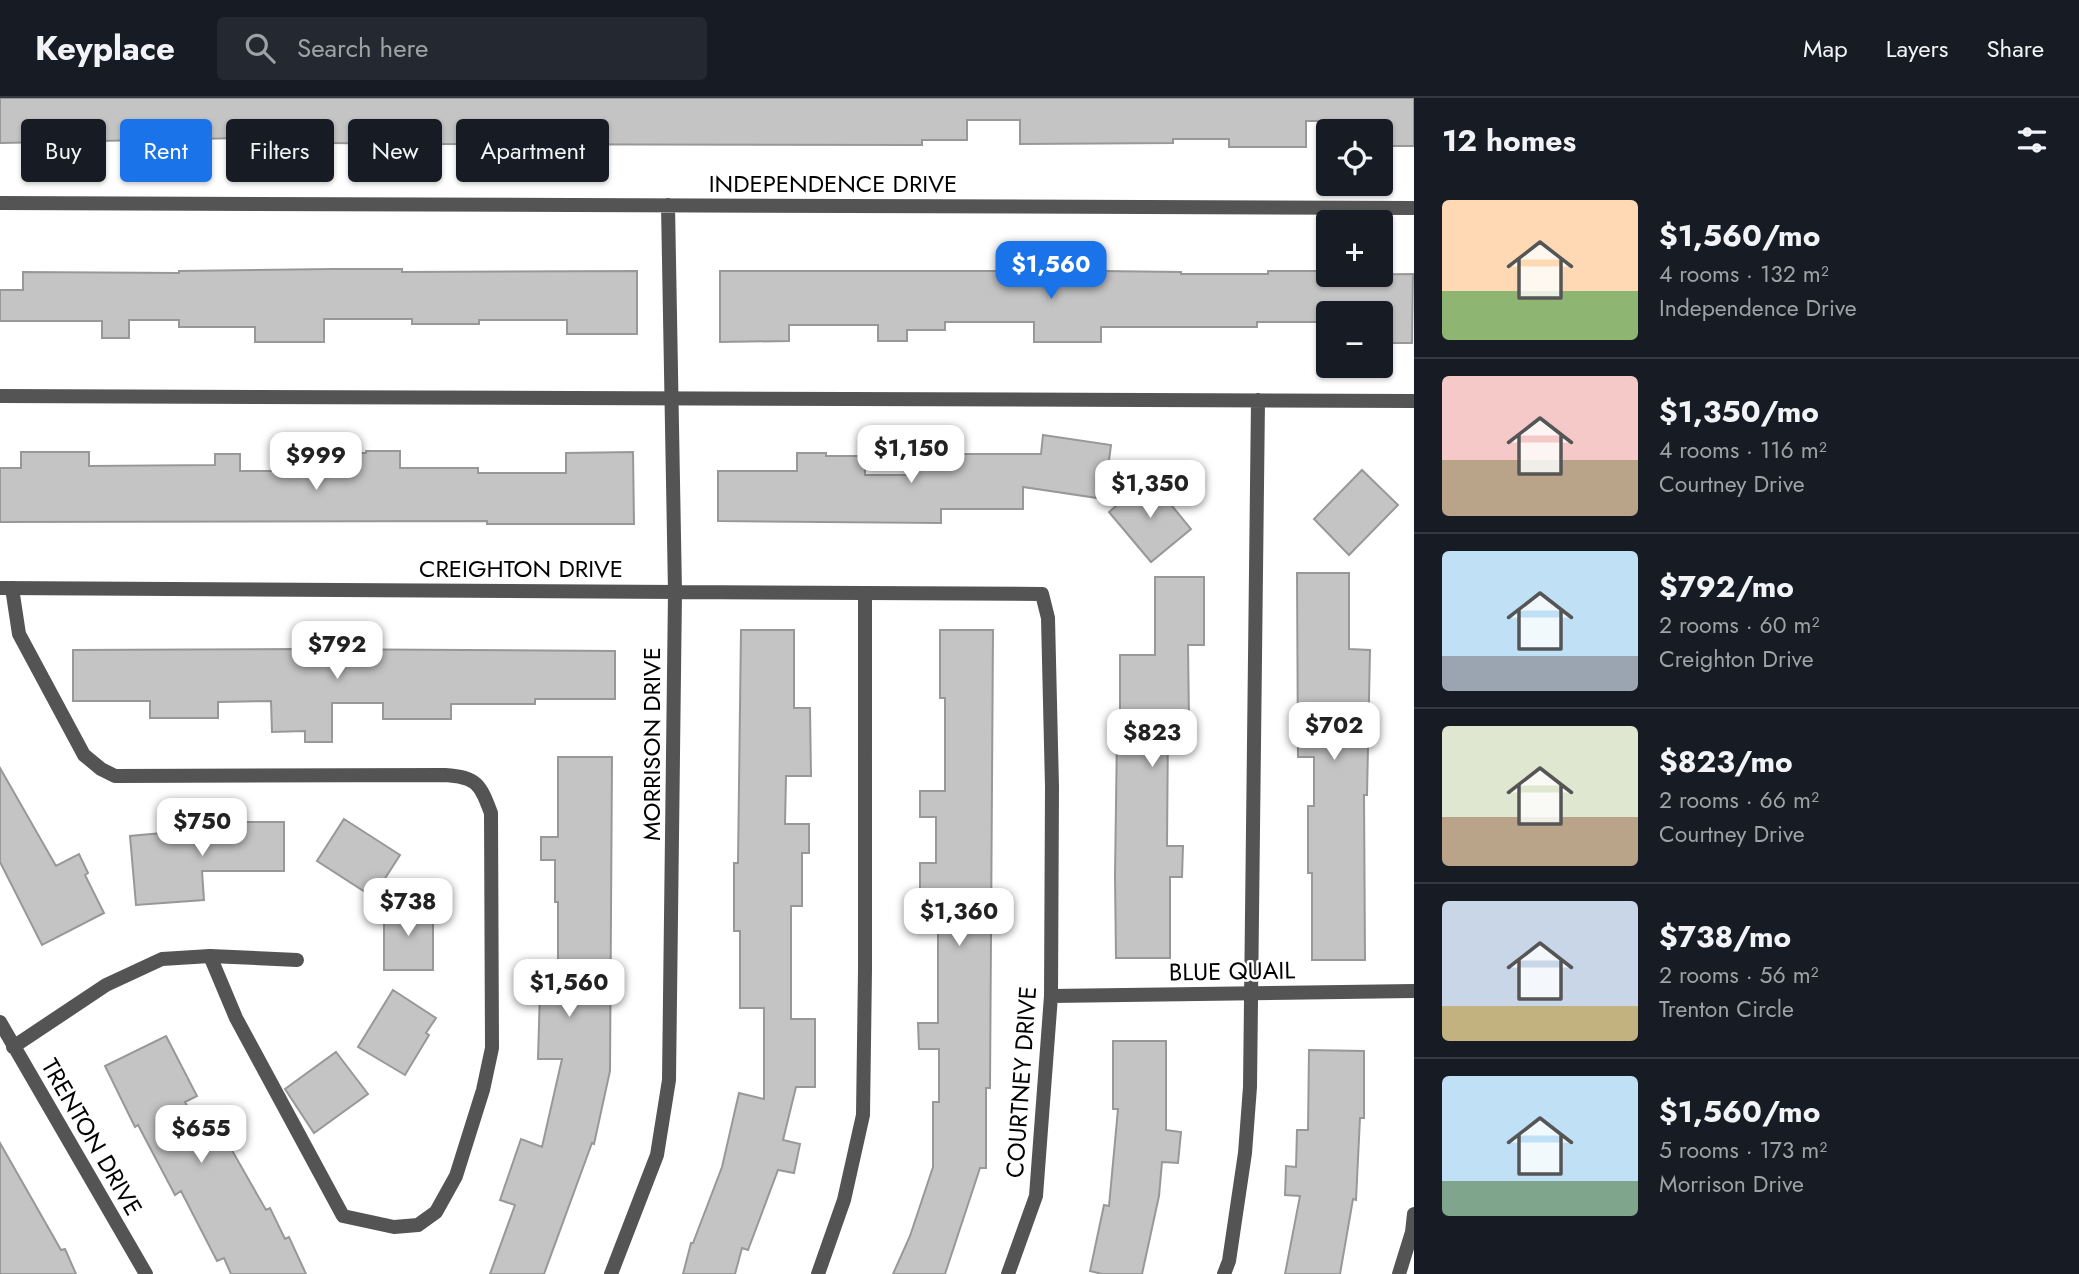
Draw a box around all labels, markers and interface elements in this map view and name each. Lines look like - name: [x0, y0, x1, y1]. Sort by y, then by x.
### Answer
- search box: [217, 17, 707, 80]
- text: Keyplace: [35, 25, 175, 72]
- icon: search: [241, 29, 279, 67]
- text: Search here: [297, 29, 428, 67]
- text: Map: [1803, 31, 1848, 66]
- text: Layers: [1886, 31, 1948, 66]
- text: Share: [1986, 31, 2044, 66]
- chip: Buy: [21, 119, 106, 182]
- chip: Rent: [120, 119, 212, 182]
- chip: Filters: [226, 119, 334, 182]
- chip: New: [348, 119, 442, 182]
- chip: Apartment: [456, 119, 609, 182]
- map controls: [1316, 119, 1393, 378]
- button: locate: [1316, 119, 1393, 196]
- text: 12 homes: [1442, 119, 1576, 162]
- icon: filters: [2013, 121, 2051, 159]
- street label: INDEPENDENCE DRIVE: [709, 166, 957, 201]
- button: +: [1316, 210, 1393, 287]
- text: $1,560/mo: [1659, 214, 1820, 257]
- icon: home: [1498, 228, 1582, 312]
- pin: $1,560: [994, 242, 1108, 301]
- text: $1,560: [1012, 247, 1090, 281]
- text: 4 rooms · 132 m²: [1659, 257, 1829, 291]
- text: Independence Drive: [1659, 291, 1857, 325]
- button: −: [1316, 301, 1393, 378]
- text: $1,350/mo: [1659, 390, 1819, 433]
- icon: home: [1498, 404, 1582, 488]
- pin: $1,150: [854, 426, 968, 485]
- text: $1,150: [873, 431, 949, 465]
- pin: $999: [275, 432, 357, 492]
- text: 4 rooms · 116 m²: [1659, 433, 1827, 467]
- text: $999: [286, 438, 346, 472]
- pin: $1,350: [1093, 460, 1207, 520]
- text: $1,350: [1111, 466, 1189, 500]
- text: Courtney Drive: [1659, 467, 1805, 501]
- street label: CREIGHTON DRIVE: [419, 551, 623, 586]
- text: $792/mo: [1659, 565, 1794, 608]
- icon: home: [1498, 579, 1582, 663]
- text: 2 rooms · 60 m²: [1659, 608, 1819, 642]
- pin: $792: [296, 622, 378, 681]
- text: $792: [308, 627, 366, 661]
- text: Creighton Drive: [1659, 642, 1814, 676]
- street label: MORRISON DRIVE: [634, 647, 669, 841]
- pin: $702: [1293, 702, 1375, 762]
- text: $702: [1305, 708, 1363, 742]
- pin: $823: [1111, 710, 1193, 769]
- text: $823: [1123, 715, 1181, 749]
- text: $823/mo: [1659, 740, 1793, 783]
- icon: home: [1498, 754, 1582, 838]
- text: 2 rooms · 66 m²: [1659, 783, 1819, 817]
- pin: $750: [161, 798, 243, 858]
- text: $750: [173, 804, 231, 838]
- text: Courtney Drive: [1659, 817, 1805, 851]
- pin: $738: [367, 878, 449, 938]
- text: $738: [380, 884, 436, 918]
- pin: $1,360: [902, 888, 1016, 948]
- text: $1,360: [920, 894, 998, 928]
- text: $738/mo: [1659, 915, 1791, 958]
- icon: home: [1498, 929, 1582, 1013]
- street label: BLUE QUAIL: [1169, 952, 1296, 990]
- text: 2 rooms · 56 m²: [1659, 958, 1819, 992]
- pin: $1,560: [512, 960, 626, 1019]
- text: $1,560: [530, 965, 608, 999]
- street label: COURTNEY DRIVE: [997, 985, 1045, 1179]
- text: Trenton Circle: [1659, 992, 1794, 1026]
- street label: TRENTON DRIVE: [33, 1052, 151, 1222]
- text: $1,560/mo: [1659, 1090, 1820, 1133]
- icon: home: [1498, 1104, 1582, 1188]
- pin: $655: [160, 1105, 242, 1165]
- text: $655: [171, 1111, 231, 1145]
- text: 5 rooms · 173 m²: [1659, 1133, 1827, 1167]
- text: Morrison Drive: [1659, 1167, 1804, 1201]

